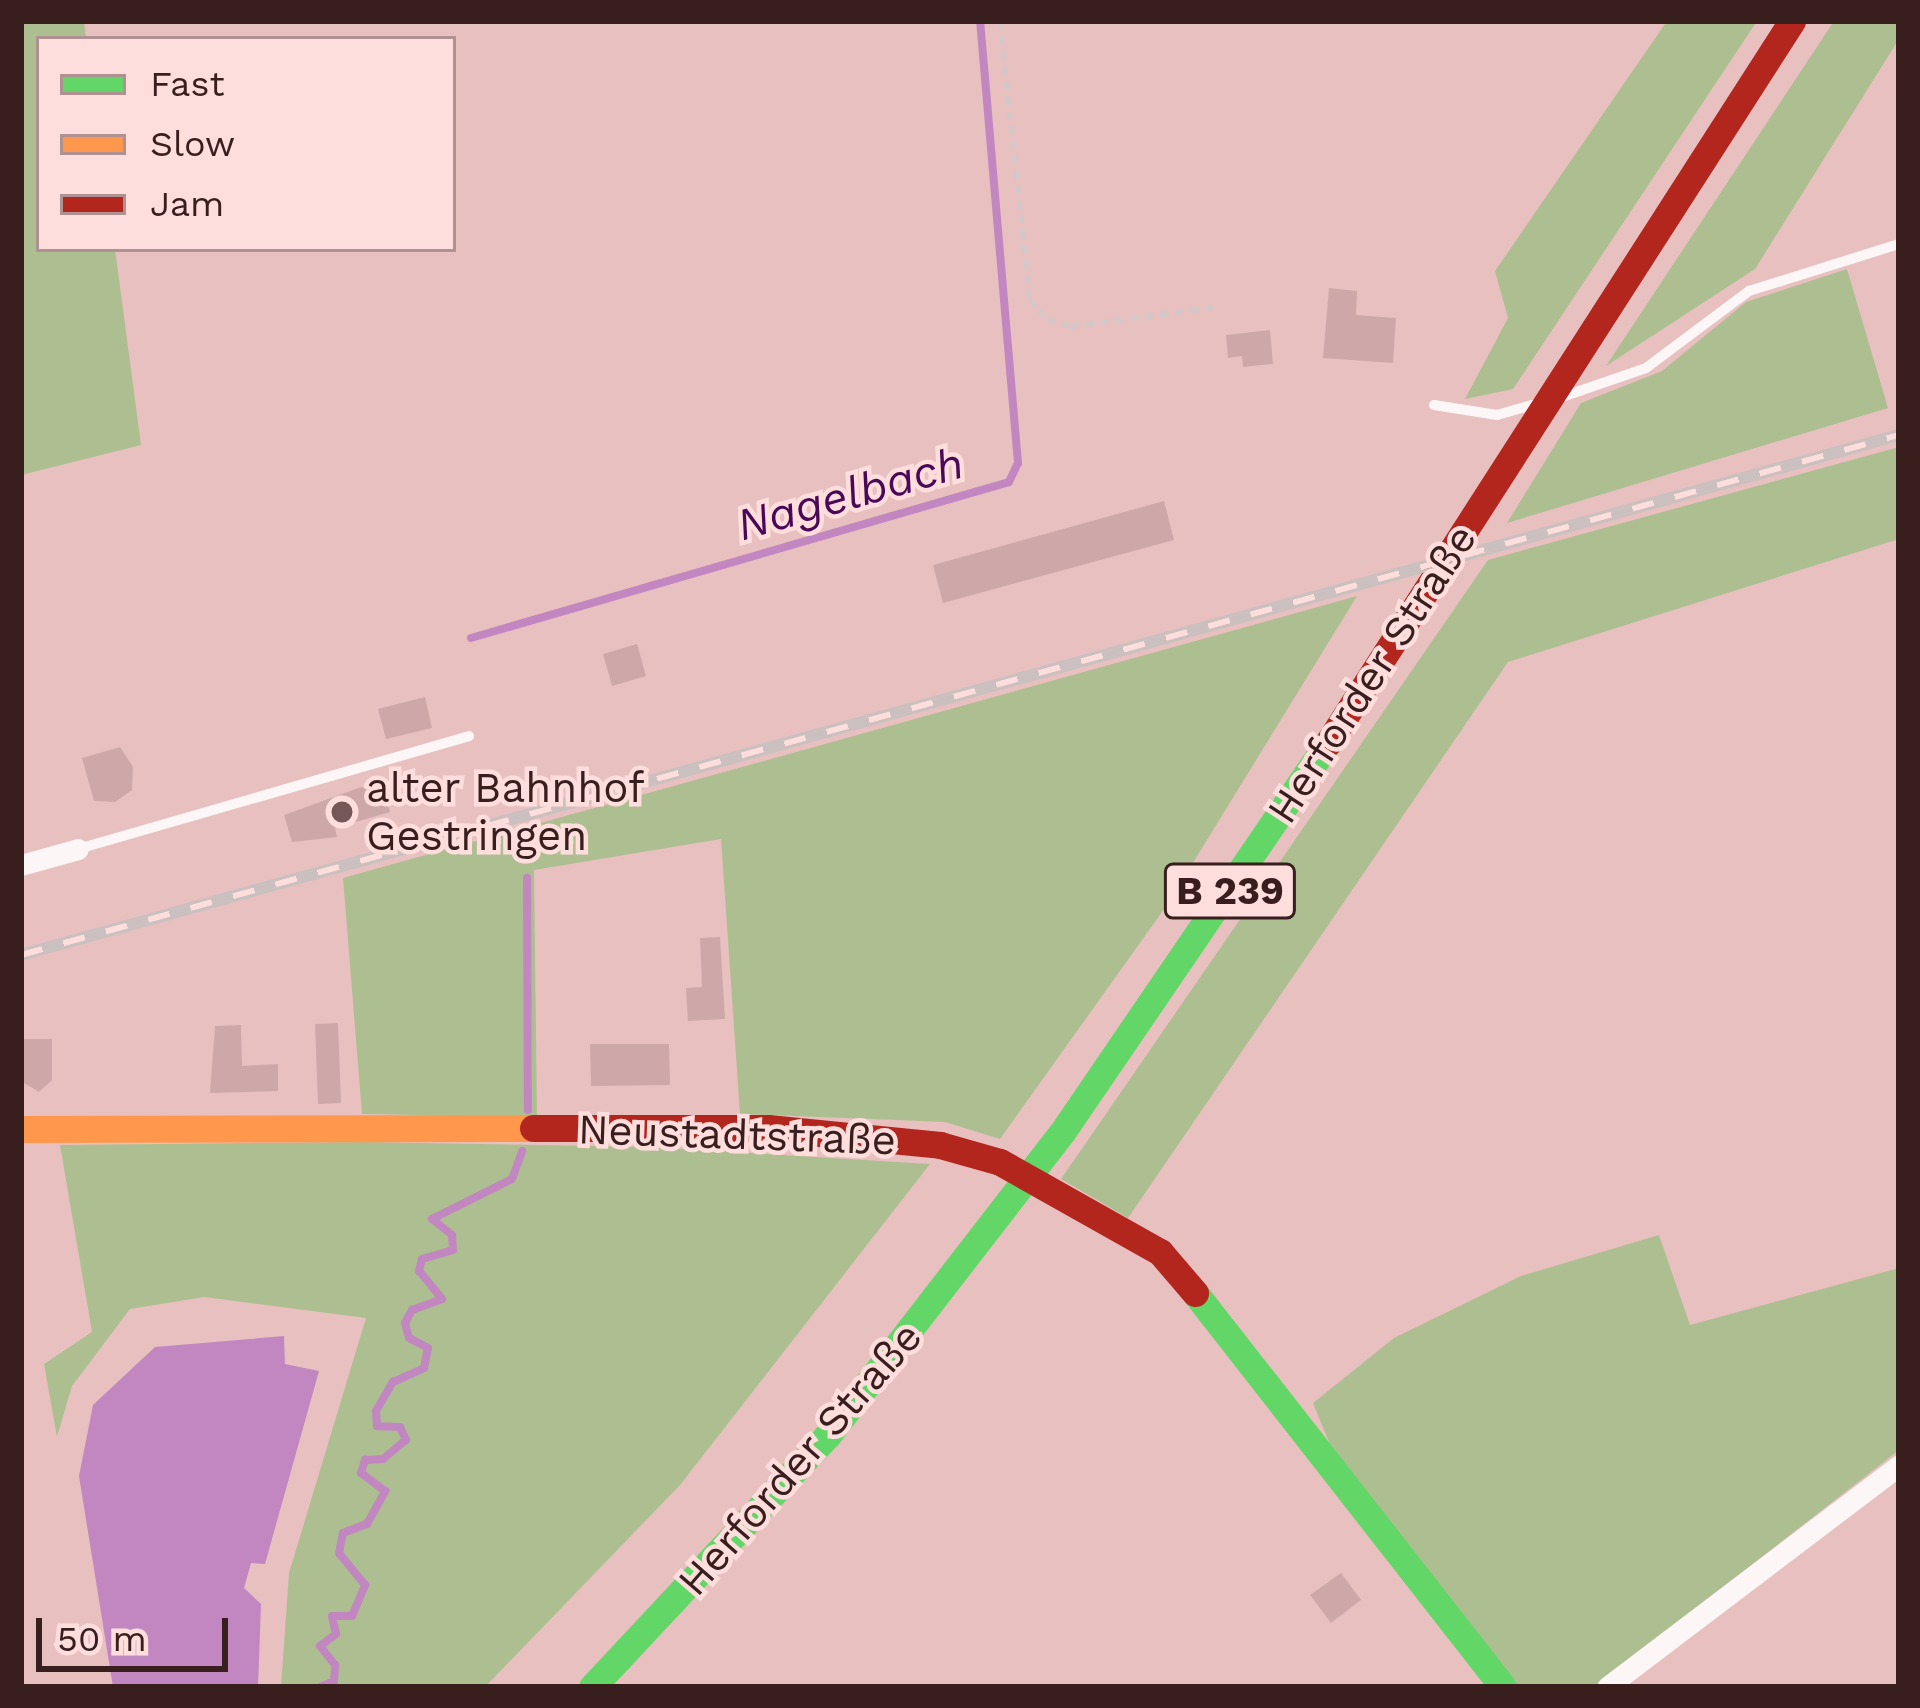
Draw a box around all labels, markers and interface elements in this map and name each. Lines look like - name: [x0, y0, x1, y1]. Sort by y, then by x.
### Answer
- legend: [36, 36, 456, 252]
- text: Fast: [150, 63, 225, 105]
- text: Slow: [150, 123, 235, 165]
- text: Jam: [150, 183, 224, 225]
- water label: Nagelbach: [730, 436, 970, 552]
- street label: Herforder Straße: [1257, 515, 1487, 833]
- place label: alter Bahnhof Gestringen: [366, 763, 646, 862]
- marker: alter Bahnhof Gestringen: [329, 799, 355, 825]
- road number: B 239: [1161, 858, 1299, 924]
- street label: Neustadtstraße: [577, 1104, 897, 1166]
- street label: Herforder Straße: [667, 1312, 933, 1606]
- scale bar: [42, 1594, 234, 1668]
- text: 50 m: [57, 1618, 147, 1660]

